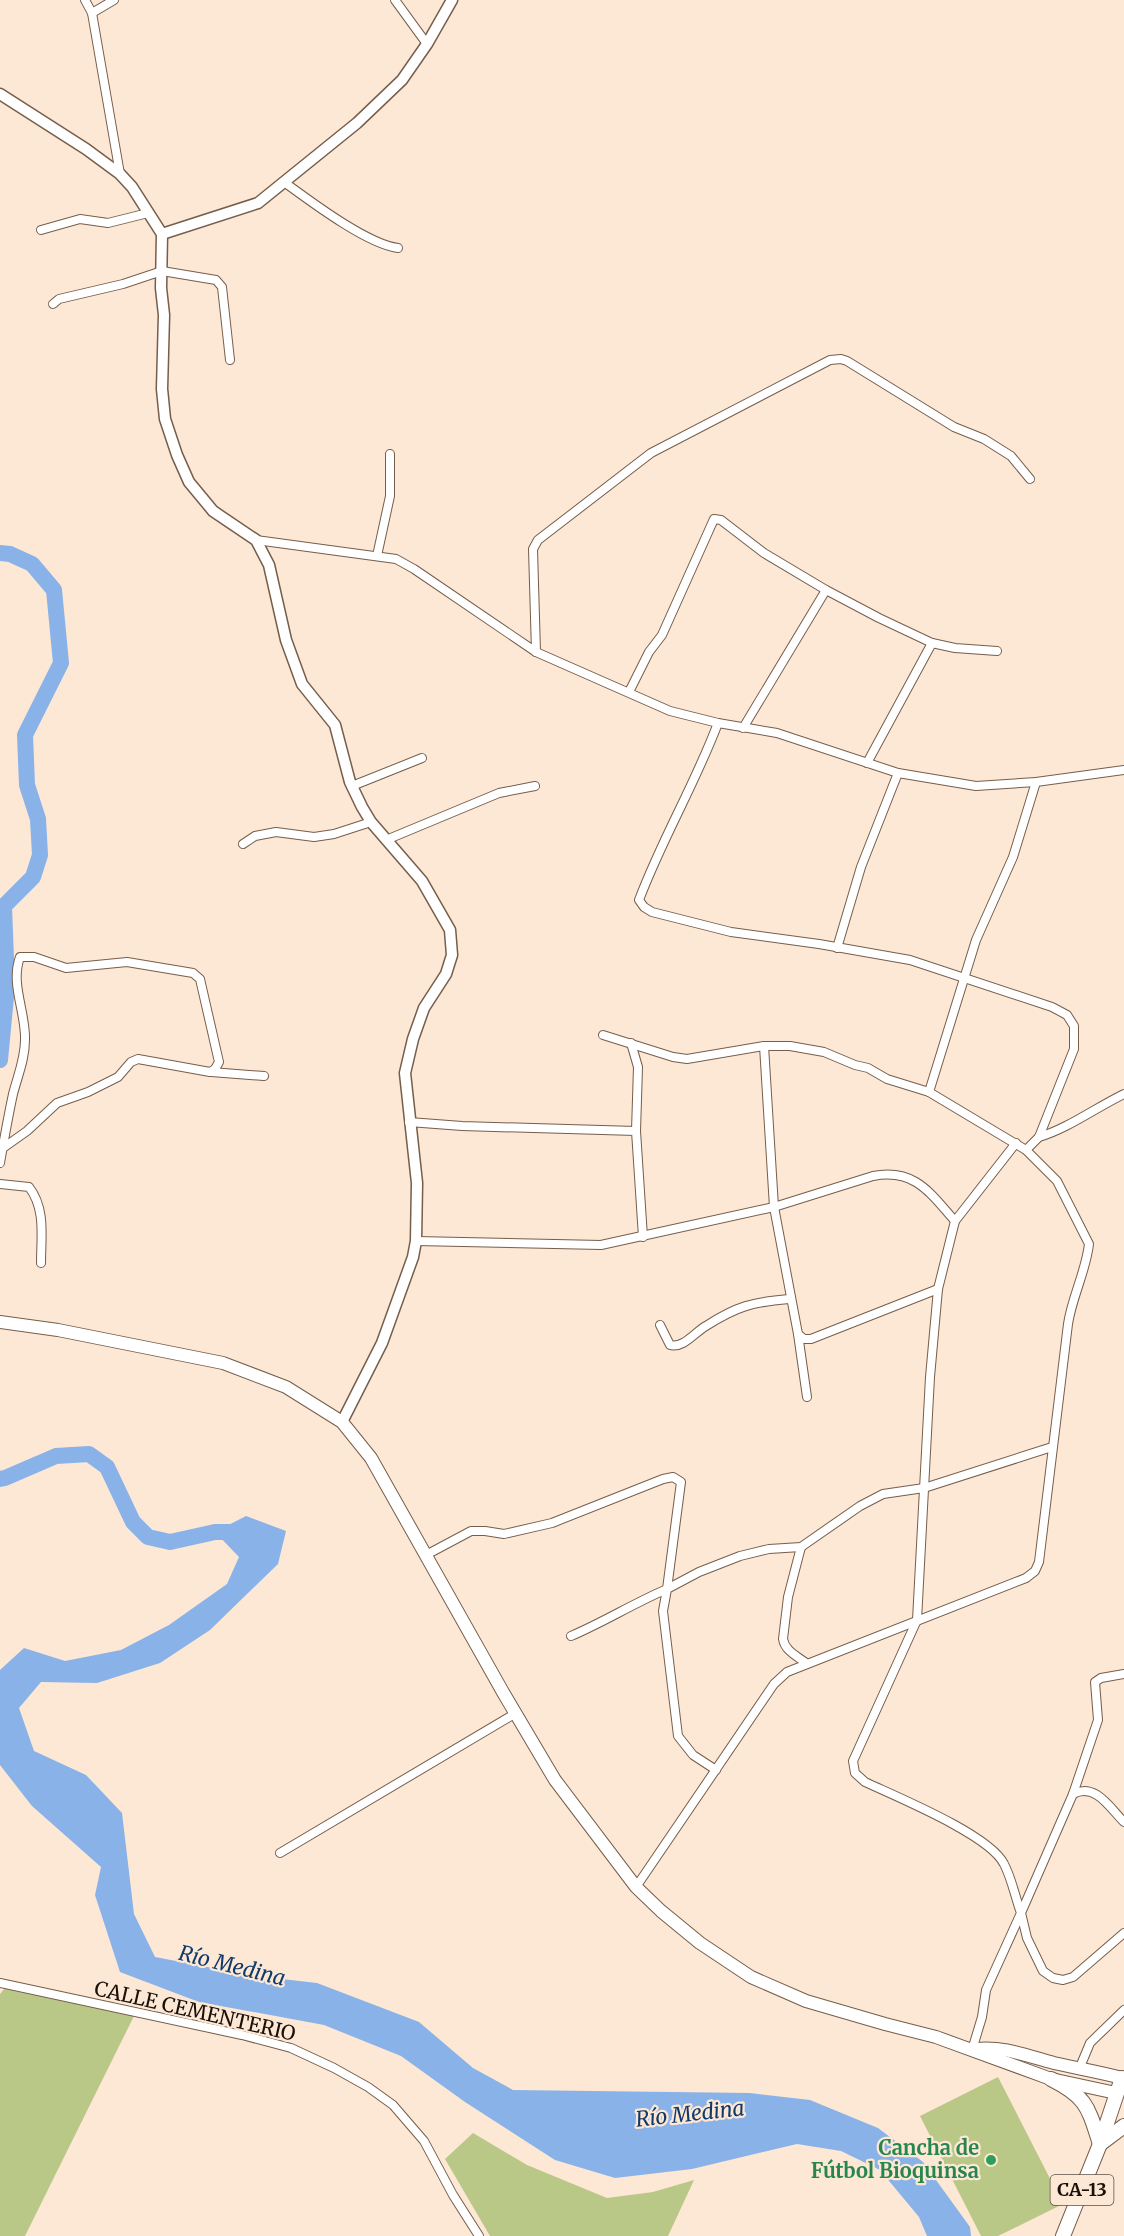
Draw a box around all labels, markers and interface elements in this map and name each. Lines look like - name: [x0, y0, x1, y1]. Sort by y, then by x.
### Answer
- water label: Río Medina: [176, 1939, 288, 1992]
- street label: CALLE CEMENTERIO: [92, 1975, 298, 2046]
- water label: Río Medina: [634, 2094, 746, 2133]
- place label: Cancha de Fútbol Bioquinsa: [811, 2135, 979, 2183]
- marker: Cancha de Fútbol Bioquinsa: [984, 2153, 998, 2167]
- road number: CA-13: [1050, 2175, 1114, 2205]

